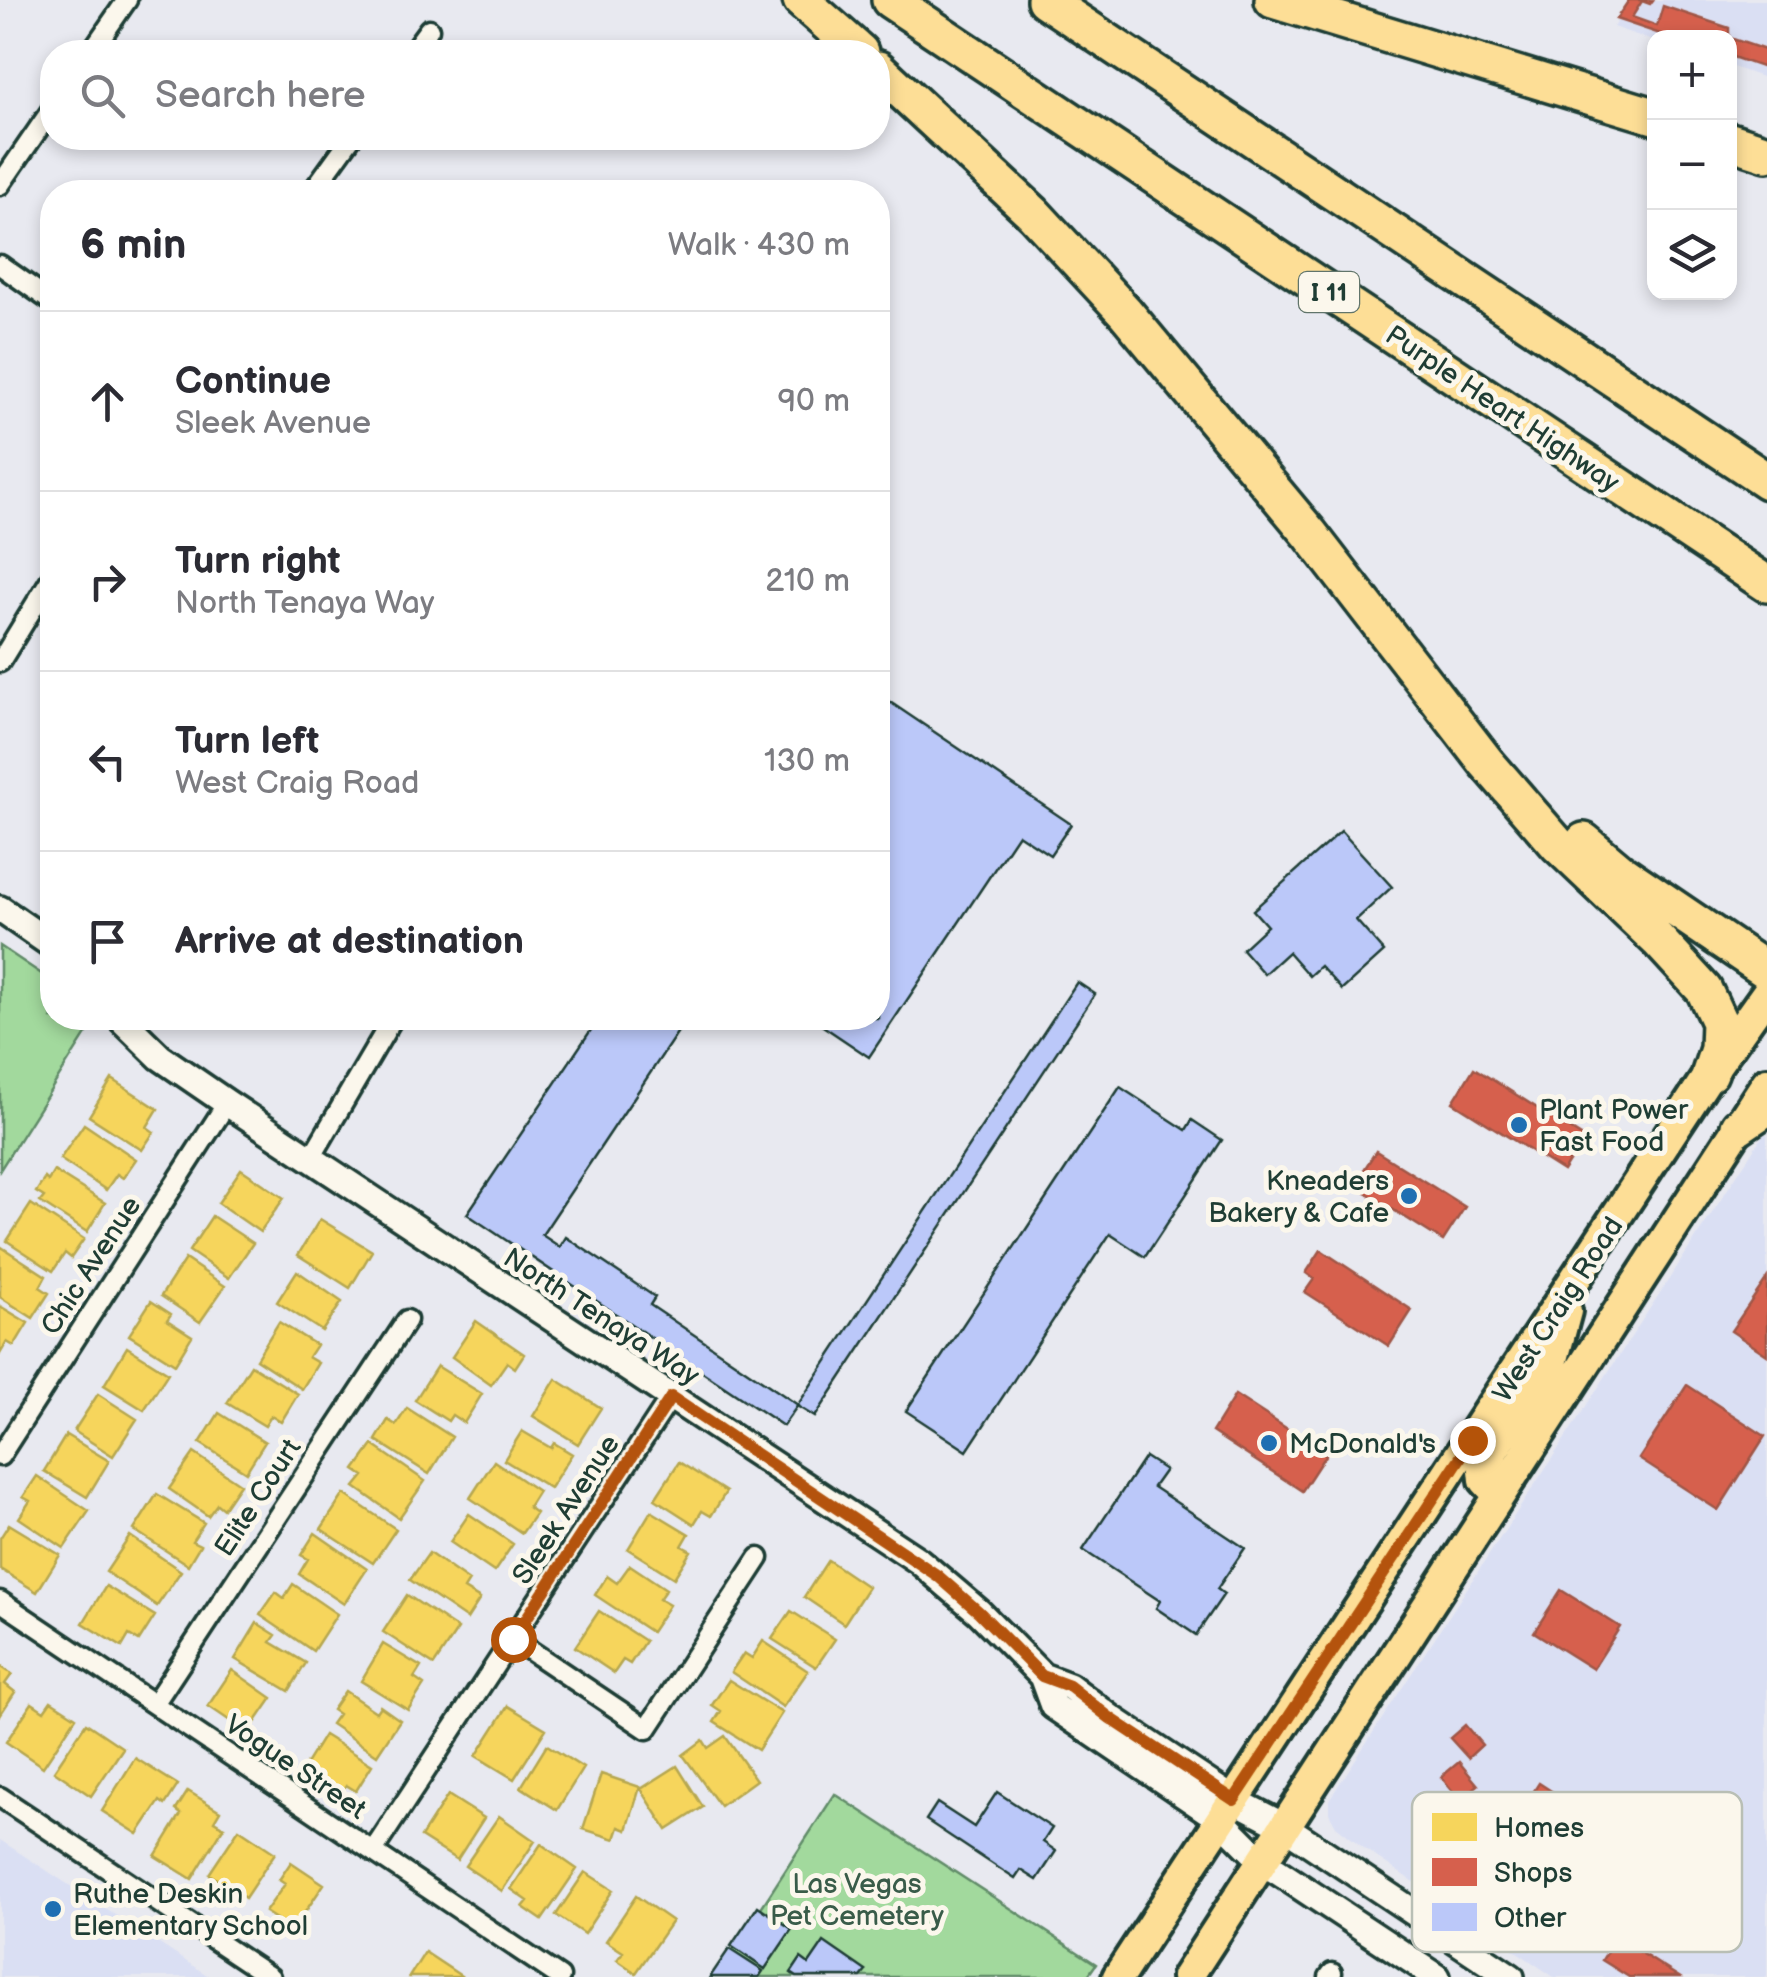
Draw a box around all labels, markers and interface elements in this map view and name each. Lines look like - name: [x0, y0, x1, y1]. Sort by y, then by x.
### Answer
- map controls: [1647, 30, 1737, 300]
- button: +: [1647, 30, 1737, 120]
- search box: [40, 40, 890, 150]
- icon: search: [75, 68, 130, 123]
- text: Search here: [155, 73, 366, 118]
- button: −: [1647, 120, 1737, 210]
- button: layers: [1647, 210, 1737, 300]
- text: 6 min: [80, 220, 186, 271]
- text: Walk · 430 m: [668, 226, 850, 265]
- road number: I 11: [1299, 272, 1359, 312]
- street label: Purple Heart Highway: [1379, 319, 1626, 500]
- text: Continue: [175, 359, 331, 404]
- icon: ahead: [80, 374, 135, 429]
- text: 90 m: [778, 382, 850, 421]
- text: Sleek Avenue: [175, 404, 371, 443]
- text: Turn right: [175, 539, 340, 584]
- icon: right: [80, 554, 135, 609]
- text: 210 m: [765, 562, 850, 601]
- text: North Tenaya Way: [175, 584, 434, 623]
- text: Turn left: [175, 719, 319, 764]
- icon: left: [80, 734, 135, 789]
- text: 130 m: [764, 742, 850, 781]
- text: West Craig Road: [175, 764, 419, 803]
- icon: arrive: [80, 914, 135, 969]
- text: Arrive at destination: [175, 919, 524, 964]
- place label: Plant Power Fast Food: [1539, 1094, 1689, 1159]
- marker: Plant Power Fast Food: [1508, 1114, 1530, 1136]
- place label: Kneaders Bakery & Cafe: [1208, 1165, 1389, 1230]
- marker: Kneaders Bakery & Cafe: [1398, 1185, 1420, 1207]
- street label: Chic Avenue: [34, 1190, 148, 1341]
- street label: West Craig Road: [1486, 1211, 1630, 1408]
- street label: North Tenaya Way: [497, 1242, 706, 1393]
- route end: [1450, 1418, 1496, 1464]
- place label: McDonald's: [1289, 1428, 1436, 1461]
- street label: Sleek Avenue: [506, 1429, 627, 1591]
- marker: McDonald's: [1258, 1432, 1280, 1454]
- street label: Elite Court: [208, 1433, 309, 1563]
- route start: [491, 1617, 537, 1663]
- street label: Vogue Street: [218, 1708, 372, 1827]
- legend: [1412, 1792, 1742, 1952]
- text: Homes: [1494, 1812, 1584, 1845]
- text: Shops: [1494, 1857, 1573, 1890]
- park label: Las Vegas Pet Cemetery: [770, 1868, 944, 1933]
- place label: Ruthe Deskin Elementary School: [73, 1878, 308, 1943]
- marker: Ruthe Deskin Elementary School: [42, 1898, 64, 1920]
- text: Other: [1494, 1902, 1567, 1935]

